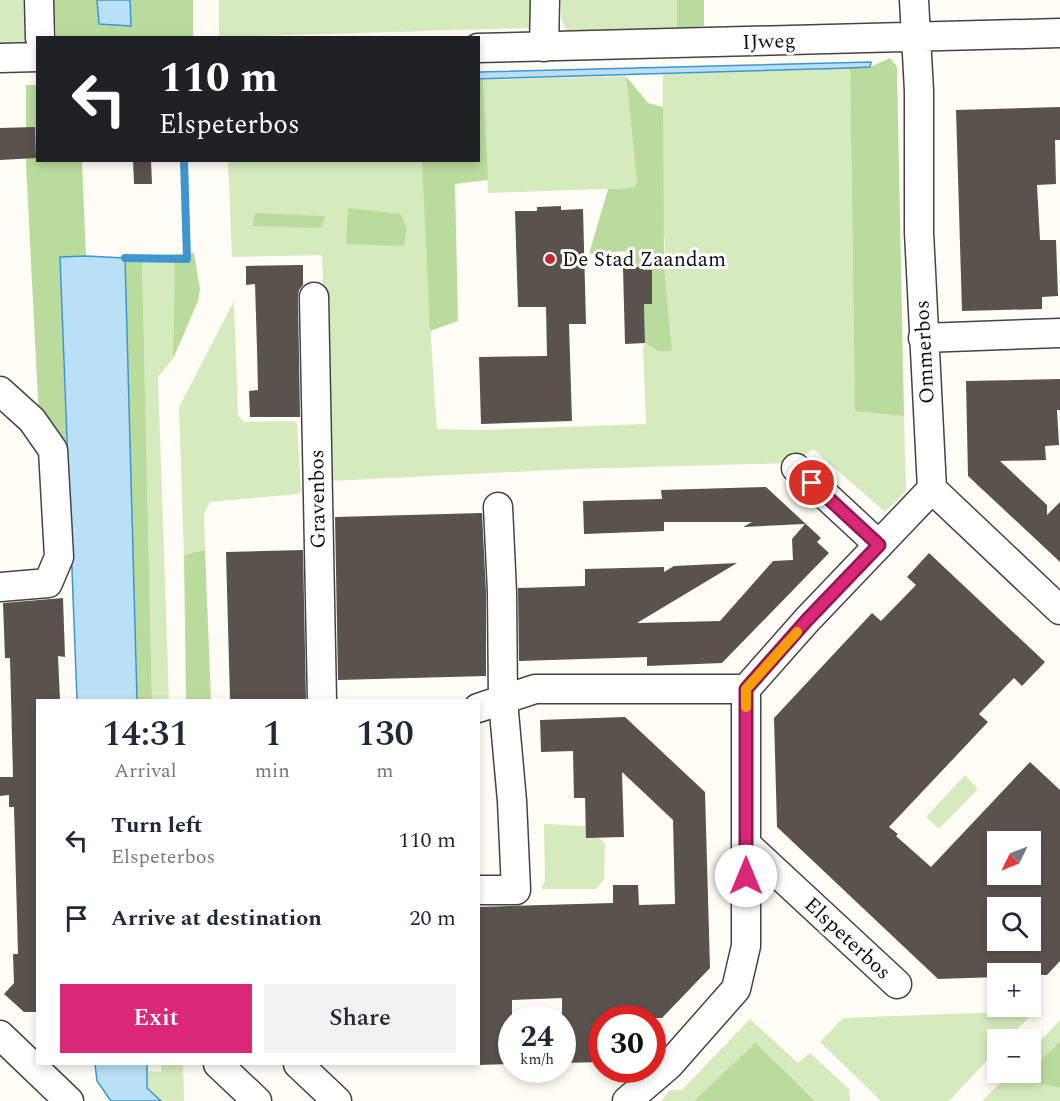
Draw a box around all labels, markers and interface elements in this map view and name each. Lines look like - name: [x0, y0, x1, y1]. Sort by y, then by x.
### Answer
- street label: IJweg: [742, 25, 796, 59]
- text: 110 m: [159, 47, 278, 110]
- icon: left: [60, 60, 138, 138]
- text: Elspeterbos: [159, 104, 300, 146]
- place label: De Stad Zaandam: [562, 244, 726, 276]
- marker: De Stad Zaandam: [543, 252, 557, 266]
- street label: Ommerbos: [906, 299, 944, 405]
- street label: Gravenbos: [301, 449, 335, 549]
- pin: [786, 457, 837, 508]
- icon: arrive: [795, 466, 828, 499]
- text: 14:31: [102, 707, 189, 762]
- text: 1: [263, 707, 282, 762]
- text: 130: [356, 707, 414, 762]
- text: Arrival: [114, 756, 177, 786]
- text: min: [255, 756, 290, 786]
- text: m: [376, 756, 394, 786]
- text: Turn left: [111, 809, 203, 842]
- icon: left: [60, 824, 93, 857]
- text: 110 m: [399, 824, 456, 857]
- north arrow: [987, 831, 1041, 885]
- map controls: [987, 831, 1041, 1083]
- text: Elspeterbos: [111, 842, 215, 872]
- position arrow: [714, 844, 778, 908]
- street label: Elspeterbos: [796, 890, 898, 988]
- button: search: [987, 897, 1041, 951]
- icon: arrive: [60, 902, 93, 935]
- text: Arrive at destination: [111, 902, 322, 935]
- text: 20 m: [410, 902, 456, 935]
- button: +: [987, 963, 1041, 1017]
- button: Exit: [60, 984, 252, 1053]
- button: Share: [264, 984, 456, 1053]
- speed limit sign: 30: [588, 1005, 666, 1083]
- text: 24: [520, 1014, 554, 1060]
- button: −: [987, 1029, 1041, 1083]
- text: km/h: [520, 1048, 554, 1071]

